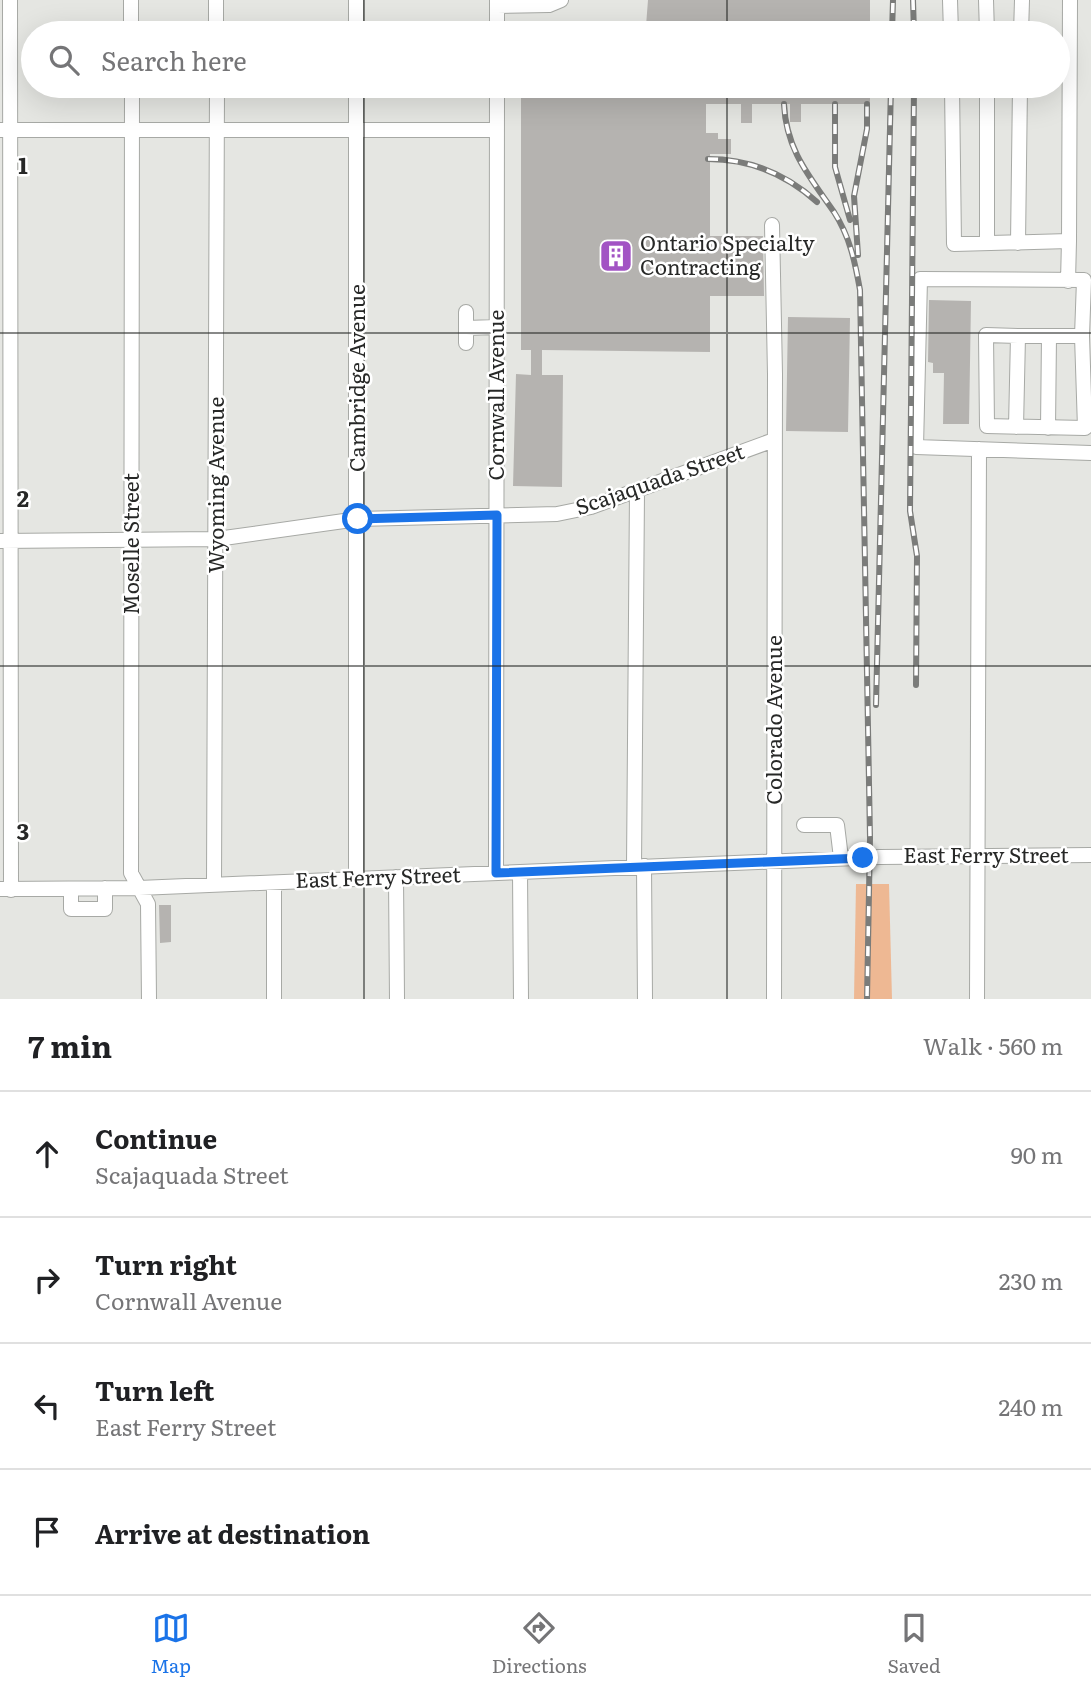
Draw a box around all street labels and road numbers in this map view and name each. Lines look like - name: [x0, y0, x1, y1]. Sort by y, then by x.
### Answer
- street label: Cambridge Avenue: [340, 284, 371, 472]
- street label: Cornwall Avenue: [479, 309, 510, 481]
- street label: Wyoming Avenue: [199, 397, 230, 573]
- street label: Scajaquada Street: [571, 434, 748, 521]
- street label: Moselle Street: [114, 473, 145, 615]
- street label: Colorado Avenue: [757, 635, 788, 805]
- street label: East Ferry Street: [903, 838, 1069, 869]
- street label: East Ferry Street: [295, 857, 462, 894]

